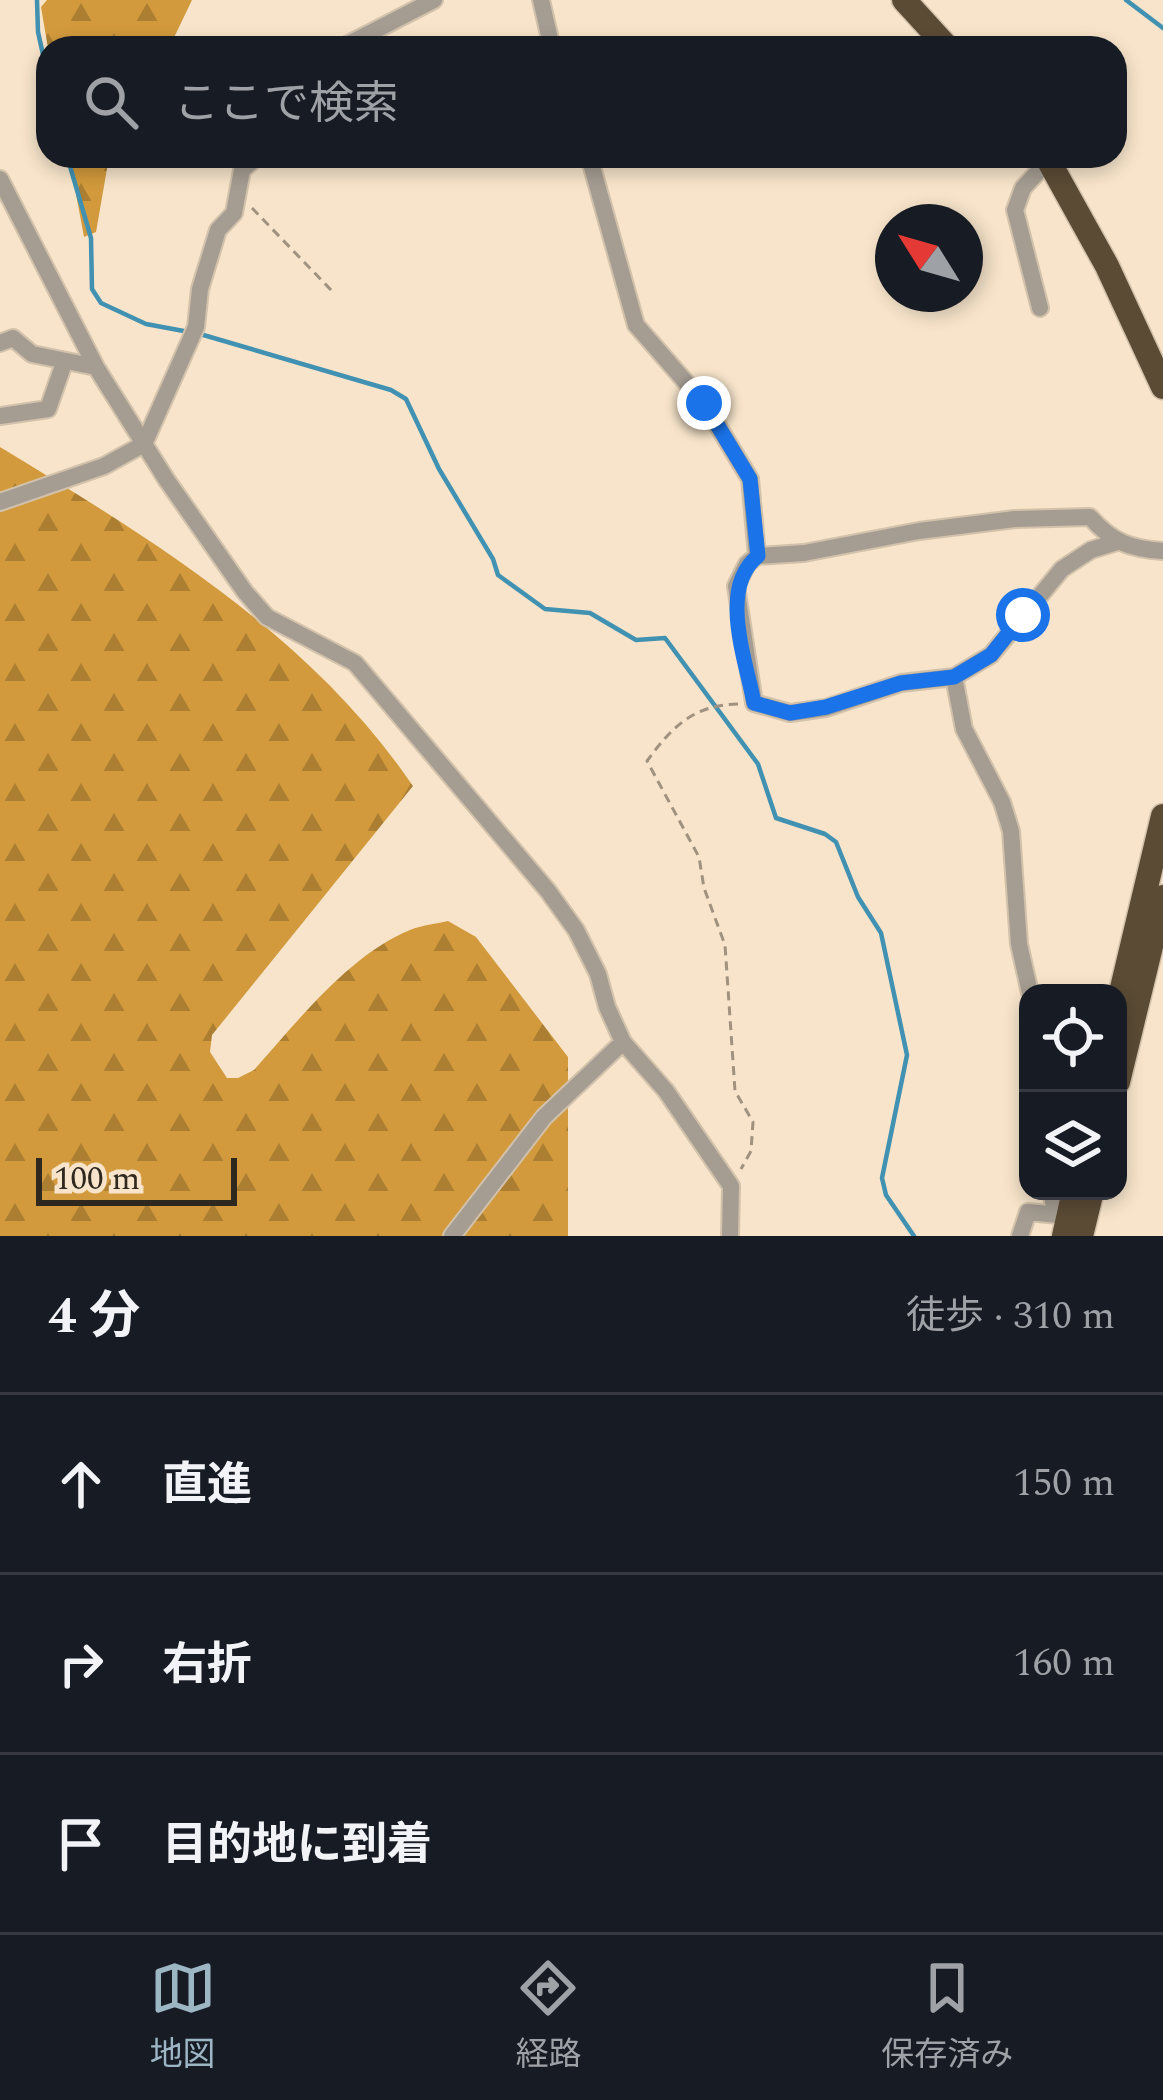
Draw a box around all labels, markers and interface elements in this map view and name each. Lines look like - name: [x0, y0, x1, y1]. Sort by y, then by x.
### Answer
- search box: [36, 36, 1127, 168]
- icon: search: [78, 69, 144, 135]
- text: ここで検索: [174, 70, 399, 139]
- north arrow: [875, 204, 983, 312]
- route end: [677, 376, 731, 430]
- route start: [996, 588, 1050, 642]
- map controls: [1019, 984, 1127, 1200]
- button: locate: [1019, 984, 1127, 1092]
- button: layers: [1019, 1092, 1127, 1200]
- scale bar: [36, 1152, 237, 1205]
- text: 100 m: [54, 1154, 140, 1204]
- text: 4 分: [48, 1278, 140, 1356]
- text: 徒歩 · 310 m: [906, 1287, 1115, 1346]
- icon: ahead: [48, 1451, 114, 1517]
- text: 直進: [162, 1451, 252, 1520]
- text: 150 m: [1013, 1454, 1115, 1513]
- icon: right: [48, 1631, 114, 1697]
- text: 右折: [162, 1631, 252, 1700]
- text: 160 m: [1013, 1634, 1115, 1693]
- icon: arrive: [48, 1811, 114, 1877]
- text: 目的地に到着: [162, 1811, 432, 1880]
- tab: 地図: [150, 1955, 216, 2080]
- tab: 経路: [515, 1955, 581, 2080]
- tab: 保存済み: [881, 1955, 1013, 2080]

